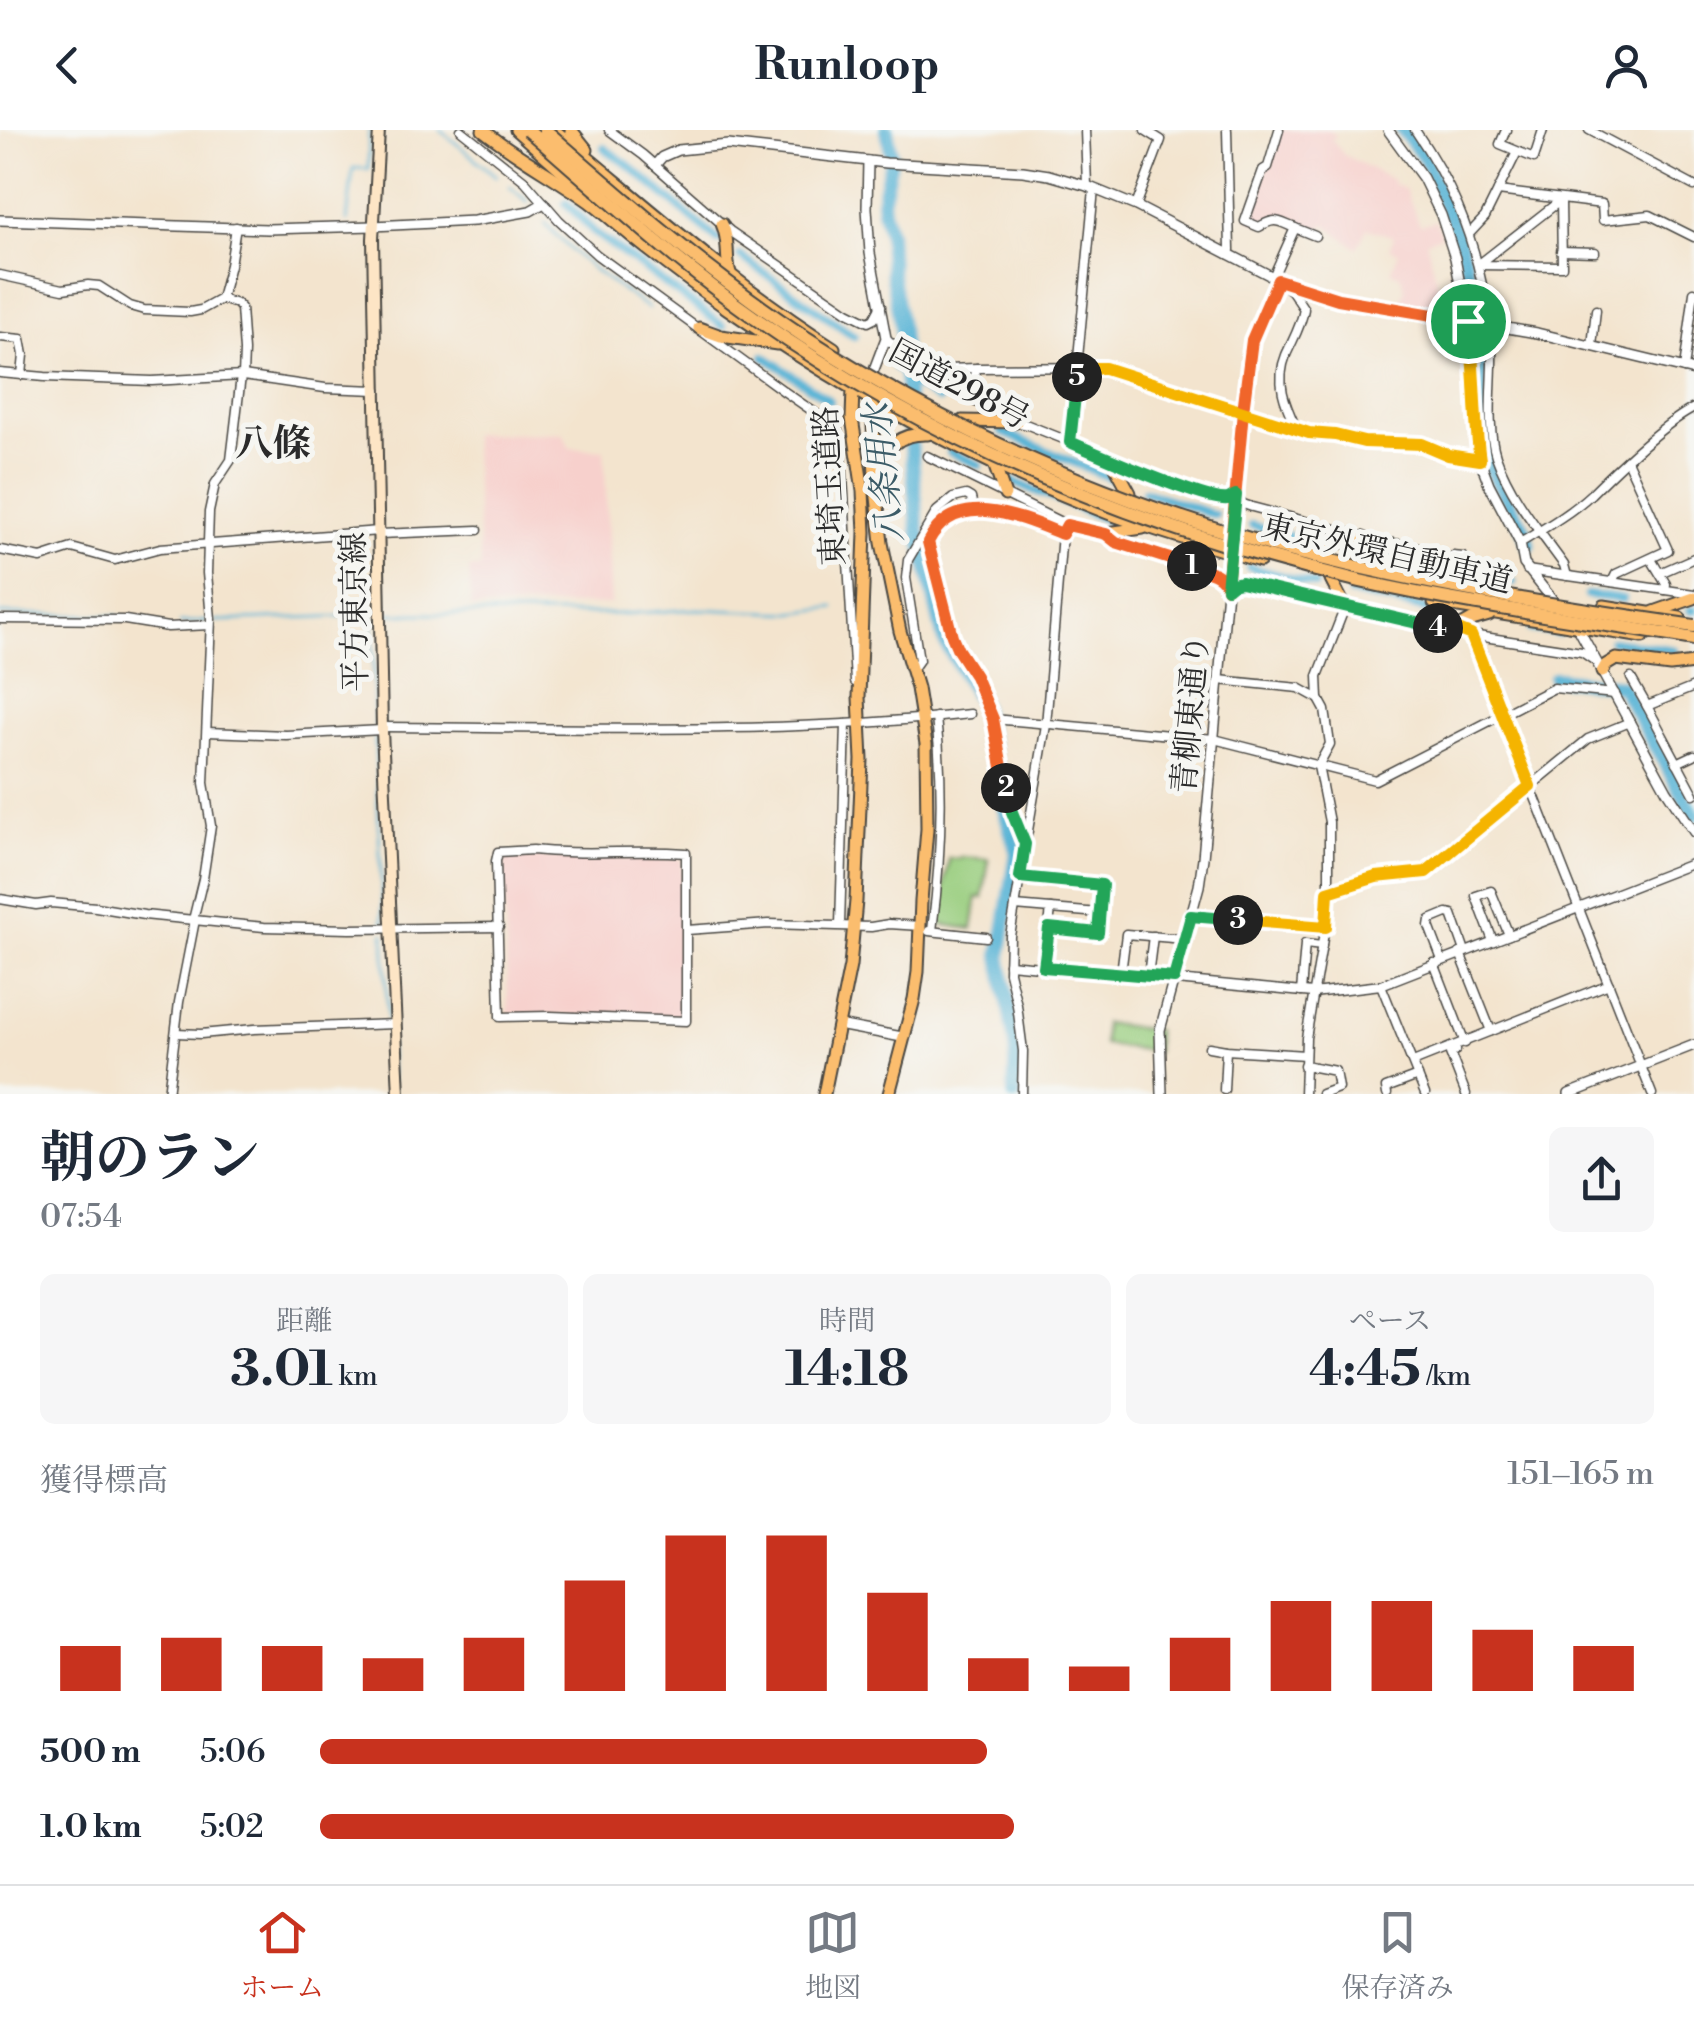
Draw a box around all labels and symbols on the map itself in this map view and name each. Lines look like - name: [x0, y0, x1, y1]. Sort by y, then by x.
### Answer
- pin: [1426, 279, 1511, 364]
- street label: 国道298号: [882, 331, 1036, 439]
- pin: 5: [1052, 352, 1102, 402]
- water label: 八条用水: [856, 398, 914, 545]
- street label: 東埼玉道路: [806, 405, 854, 567]
- district label: 八條: [235, 421, 311, 468]
- street label: 東京外環自動車道: [1258, 506, 1516, 602]
- street label: 平方東京線: [334, 532, 376, 692]
- pin: 1: [1167, 541, 1217, 591]
- pin: 4: [1413, 603, 1463, 653]
- street label: 青柳東通り: [1164, 633, 1218, 795]
- pin: 2: [981, 763, 1031, 813]
- pin: 3: [1213, 895, 1263, 945]

